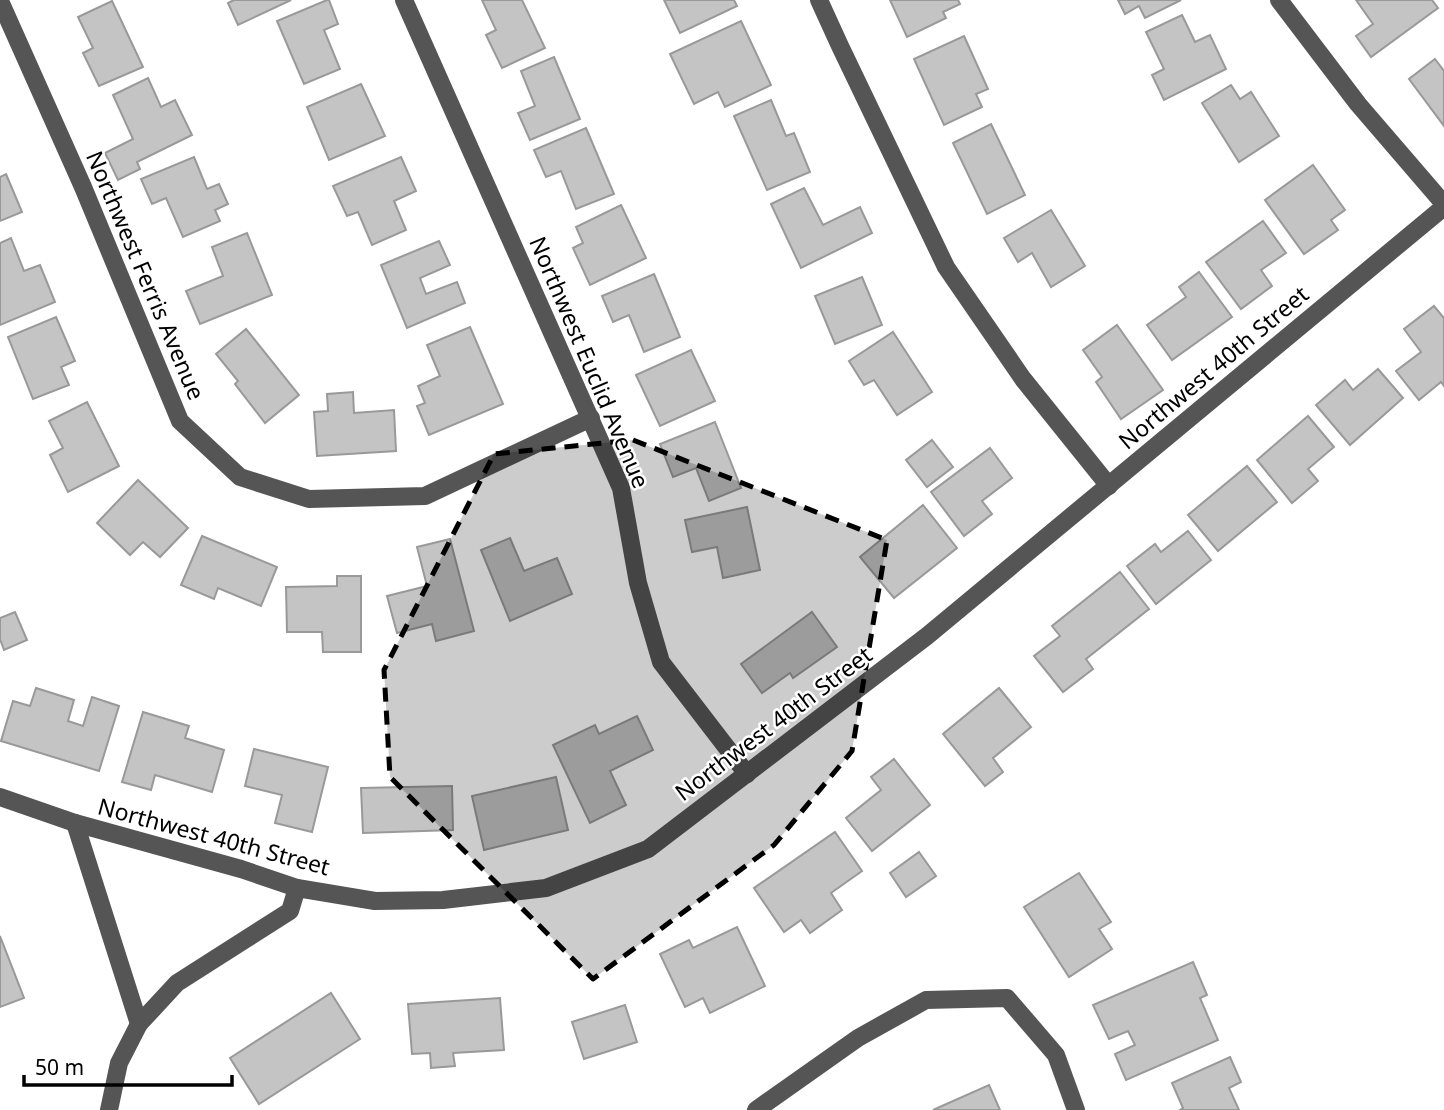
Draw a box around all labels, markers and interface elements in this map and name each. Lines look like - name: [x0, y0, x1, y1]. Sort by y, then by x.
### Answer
- street label: Northwest Ferris Avenue: [79, 146, 213, 404]
- street label: Northwest Euclid Avenue: [522, 231, 658, 493]
- street label: Northwest 40th Street: [1111, 278, 1315, 456]
- street label: Northwest 40th Street: [668, 638, 878, 808]
- street label: Northwest 40th Street: [95, 790, 333, 882]
- scale bar: [24, 1044, 233, 1088]
- text: 50 m: [35, 1053, 84, 1081]

